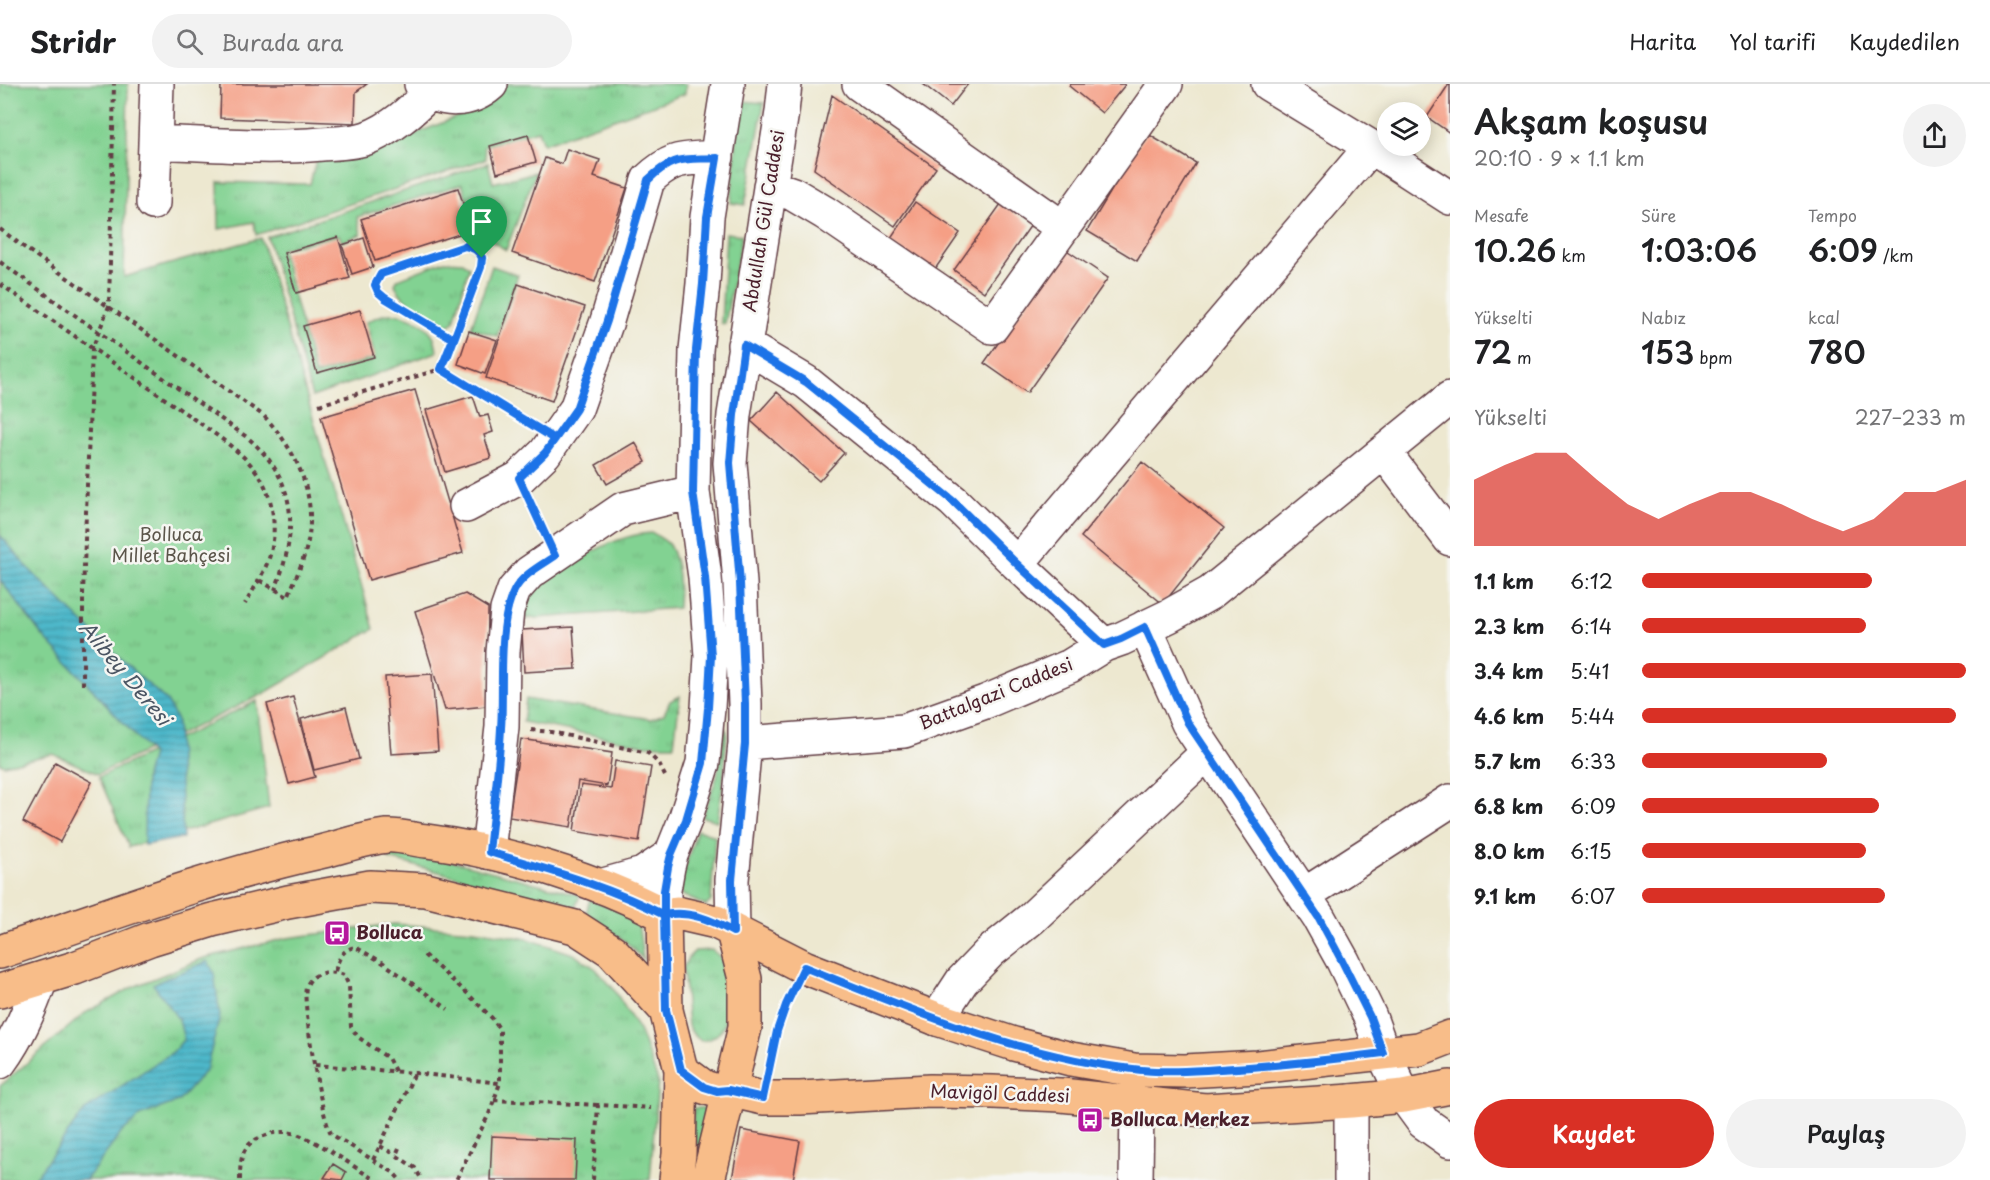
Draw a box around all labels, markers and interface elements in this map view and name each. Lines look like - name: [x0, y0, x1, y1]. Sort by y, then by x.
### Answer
- search box: [152, 14, 572, 68]
- text: Stridr: [30, 20, 116, 63]
- icon: search: [173, 25, 206, 58]
- text: Burada ara: [221, 25, 343, 58]
- text: Harita: [1629, 25, 1696, 57]
- text: Yol tarifi: [1729, 25, 1816, 57]
- text: Kaydedilen: [1849, 25, 1960, 57]
- text: Akşam koşusu: [1474, 95, 1708, 145]
- map controls: [1377, 102, 1431, 156]
- button: layers: [1377, 102, 1431, 156]
- button: share: [1903, 104, 1966, 167]
- street label: Abdullah Gül Caddesi: [735, 128, 790, 314]
- text: 20:10 · 9 × 1.1 km: [1474, 143, 1645, 173]
- pin: [456, 196, 507, 258]
- text: Mesafe: [1474, 203, 1529, 227]
- text: Süre: [1641, 203, 1676, 227]
- text: Tempo: [1808, 203, 1857, 227]
- icon: arrive: [465, 205, 498, 238]
- text: 10.26: [1474, 227, 1556, 272]
- text: 1:03:06: [1641, 227, 1757, 272]
- text: 6:09: [1808, 227, 1878, 272]
- text: km: [1556, 243, 1586, 267]
- text: /km: [1878, 243, 1914, 267]
- text: Yükselti: [1474, 305, 1532, 329]
- text: Nabız: [1641, 305, 1686, 329]
- text: kcal: [1808, 305, 1840, 329]
- text: 72: [1474, 329, 1512, 374]
- text: 153: [1641, 329, 1694, 374]
- text: 780: [1808, 329, 1866, 374]
- text: m: [1512, 345, 1532, 369]
- text: bpm: [1694, 345, 1733, 369]
- text: Yükselti: [1474, 402, 1547, 432]
- text: 227–233 m: [1855, 402, 1966, 432]
- park label: Bolluca Millet Bahçesi: [112, 520, 230, 568]
- text: 1.1 km: [1474, 566, 1534, 596]
- text: 6:12: [1570, 566, 1613, 596]
- text: 2.3 km: [1474, 611, 1544, 641]
- text: 6:14: [1570, 611, 1612, 641]
- water label: Alibey Deresi: [73, 613, 181, 734]
- street label: Battalgazi Caddesi: [915, 649, 1076, 736]
- text: 3.4 km: [1474, 656, 1544, 686]
- text: 5:41: [1570, 656, 1610, 686]
- text: 4.6 km: [1474, 701, 1544, 731]
- text: 5:44: [1570, 701, 1615, 731]
- text: 5.7 km: [1474, 746, 1541, 776]
- text: 6:33: [1570, 746, 1616, 776]
- text: 6.8 km: [1474, 791, 1544, 821]
- text: 6:09: [1570, 791, 1616, 821]
- text: 8.0 km: [1474, 836, 1545, 866]
- text: 6:15: [1570, 836, 1612, 866]
- text: 9.1 km: [1474, 881, 1536, 911]
- text: 6:07: [1570, 881, 1615, 911]
- bus stop icon: Bolluca: [322, 918, 352, 948]
- place label: Bolluca: [356, 918, 423, 945]
- street label: Mavigöl Caddesi: [930, 1077, 1070, 1108]
- button: Kaydet: [1474, 1099, 1714, 1168]
- button: Paylaş: [1726, 1099, 1966, 1168]
- bus stop icon: Bolluca Merkez: [1075, 1105, 1105, 1135]
- place label: Bolluca Merkez: [1110, 1105, 1249, 1132]

